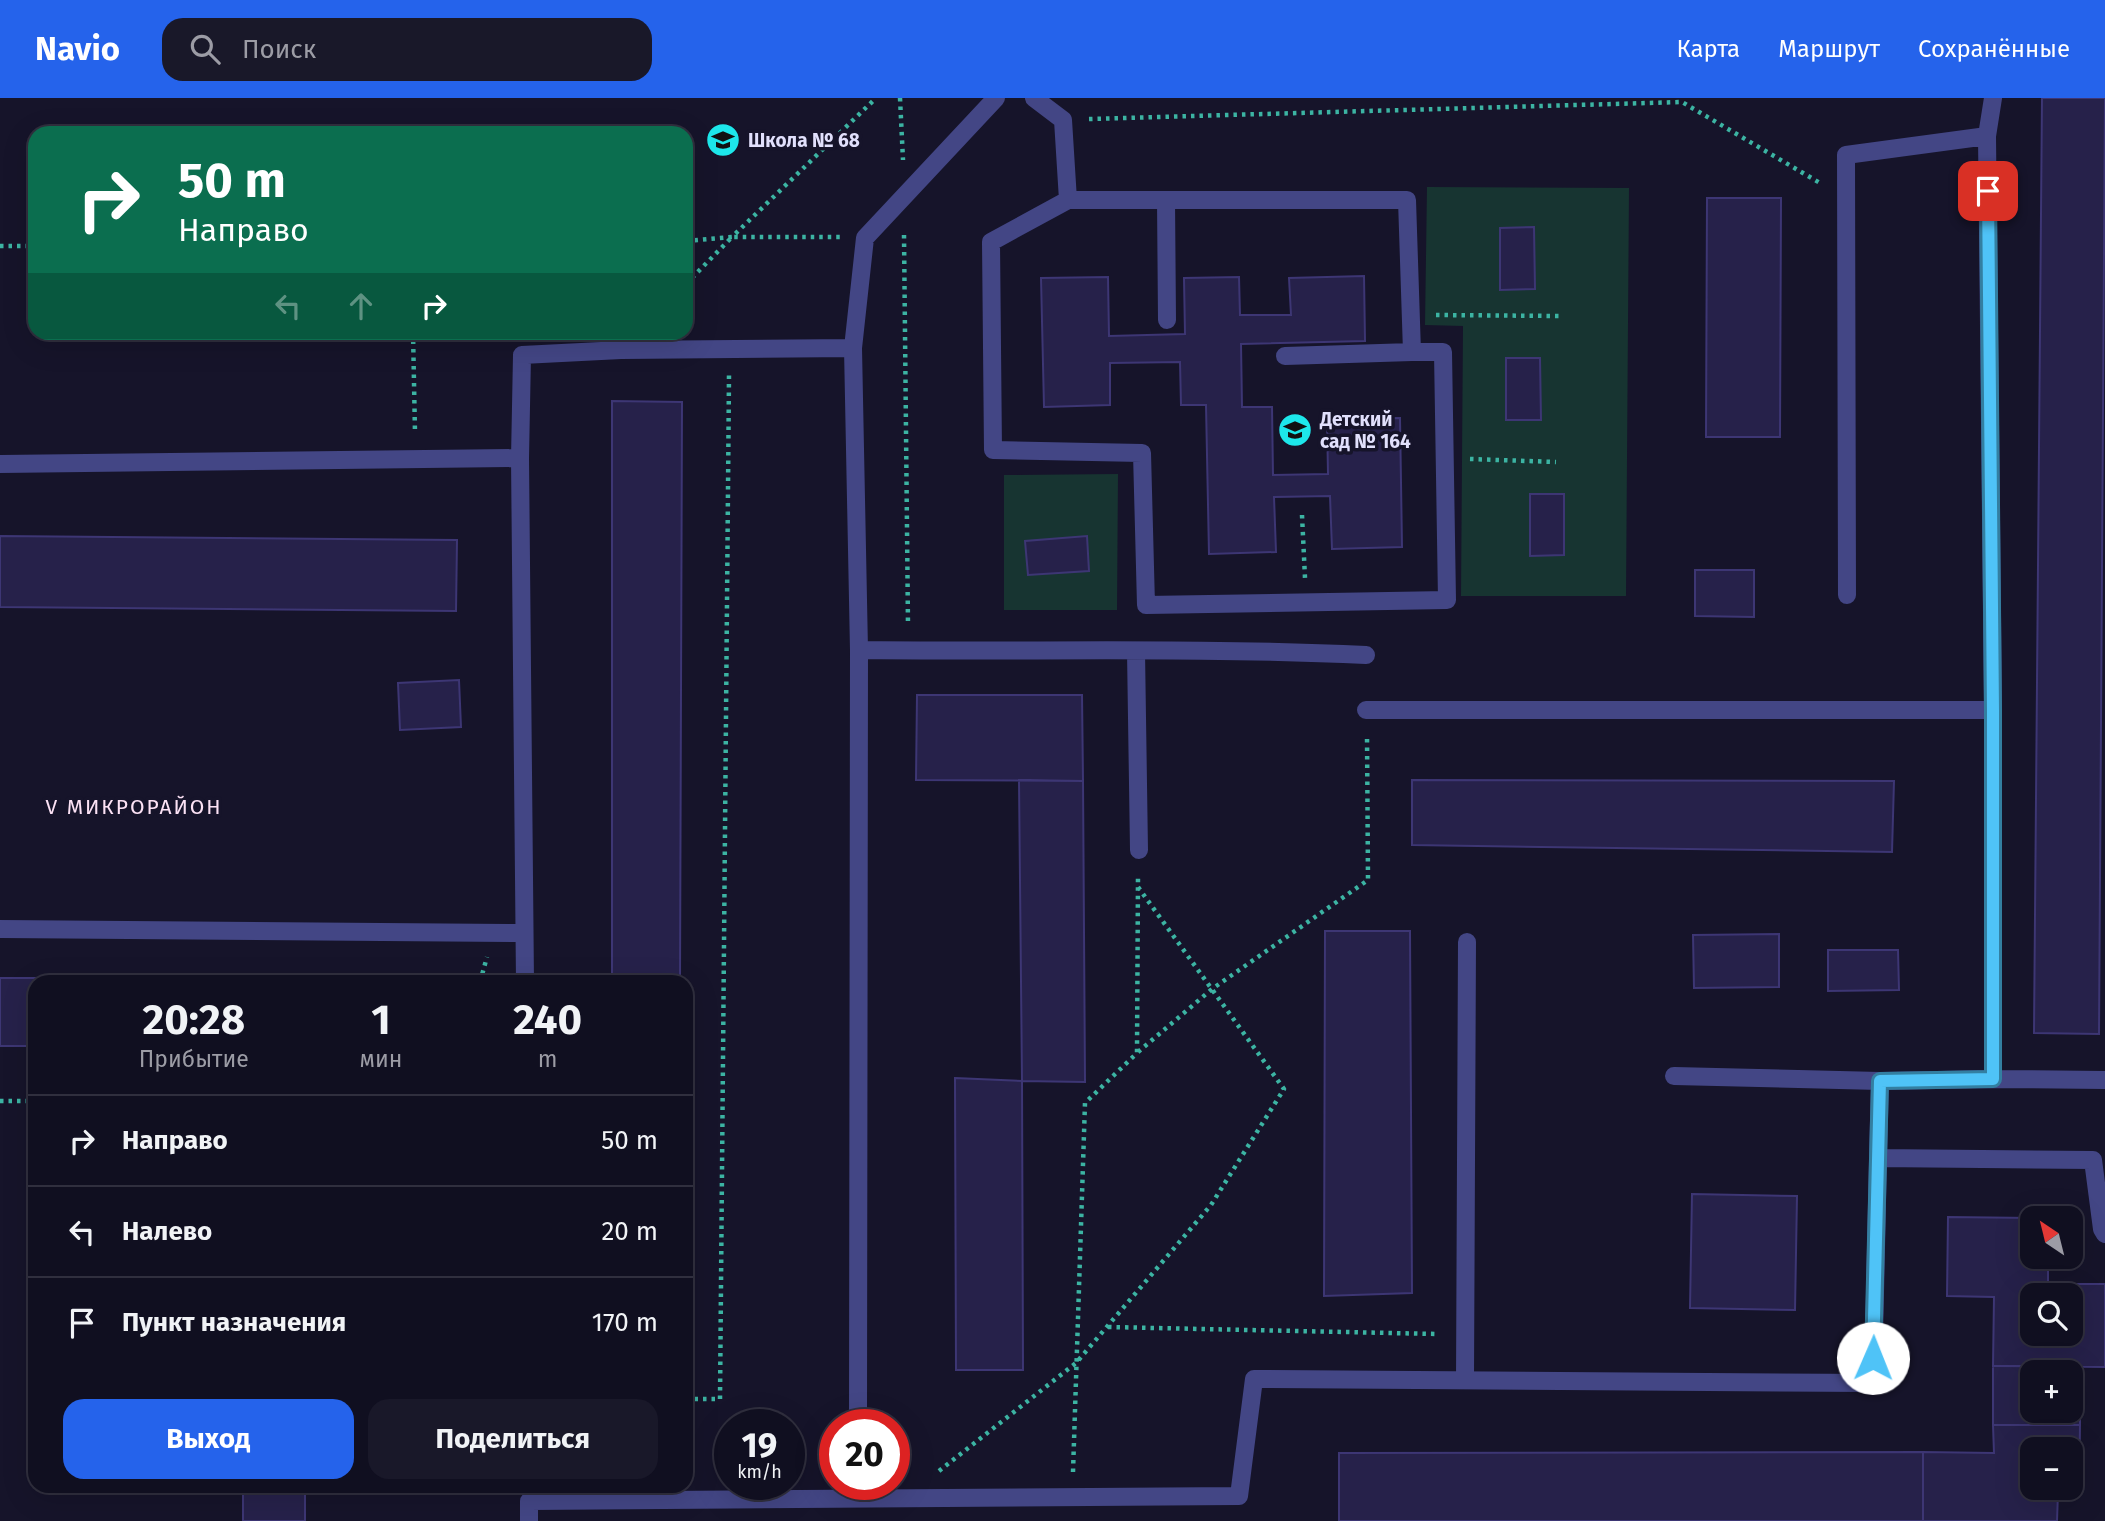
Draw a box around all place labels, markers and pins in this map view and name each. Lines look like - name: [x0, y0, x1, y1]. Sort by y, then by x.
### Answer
- school or university icon: Школа № 68: [704, 121, 742, 159]
- place label: Школа № 68: [748, 129, 860, 152]
- pin: [1958, 161, 2018, 221]
- place label: Детский сад № 164: [1319, 408, 1411, 453]
- school or university icon: Детский сад № 164: [1276, 411, 1314, 449]

